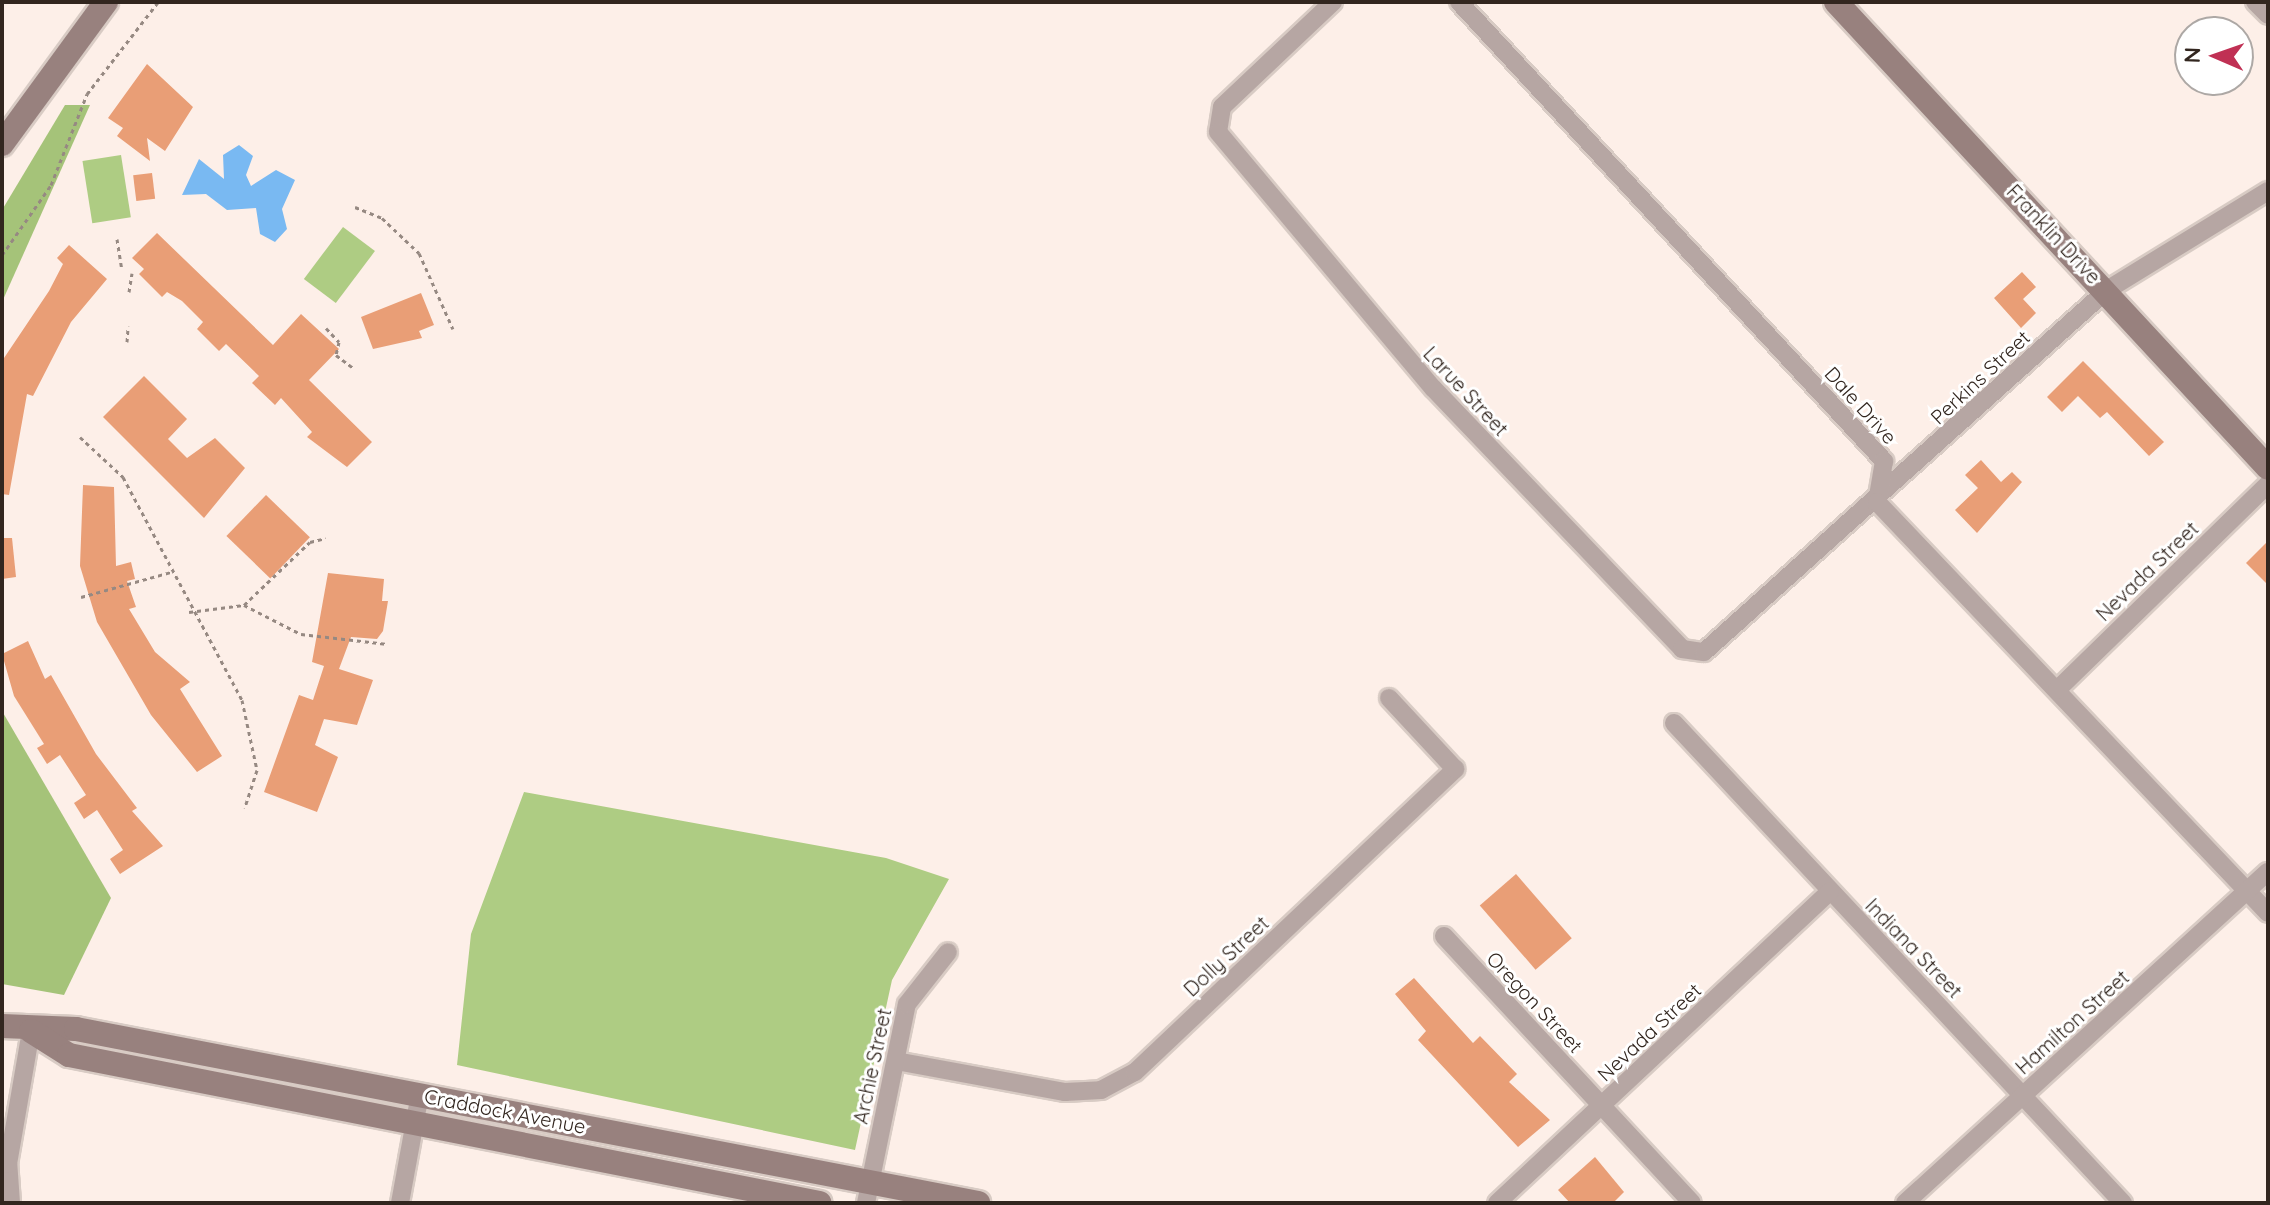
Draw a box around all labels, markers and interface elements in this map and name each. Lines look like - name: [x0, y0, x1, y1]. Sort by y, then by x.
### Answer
- north arrow: [2174, 16, 2254, 96]
- text: N: [2178, 47, 2206, 64]
- street label: Franklin Drive: [2002, 179, 2106, 289]
- street label: Perkins Street: [1925, 325, 2035, 429]
- street label: Larue Street: [1419, 341, 1513, 441]
- street label: Dale Drive: [1820, 361, 1902, 449]
- street label: Nevada Street: [2091, 516, 2203, 626]
- street label: Indiana Street: [1861, 893, 1967, 1003]
- street label: Dolly Street: [1179, 911, 1273, 1001]
- street label: Oregon Street: [1482, 946, 1588, 1058]
- street label: Hamilton Street: [2010, 965, 2134, 1079]
- street label: Nevada Street: [1592, 978, 1706, 1086]
- street label: Archie Street: [848, 1006, 896, 1126]
- street label: Craddock Avenue: [422, 1084, 588, 1138]

